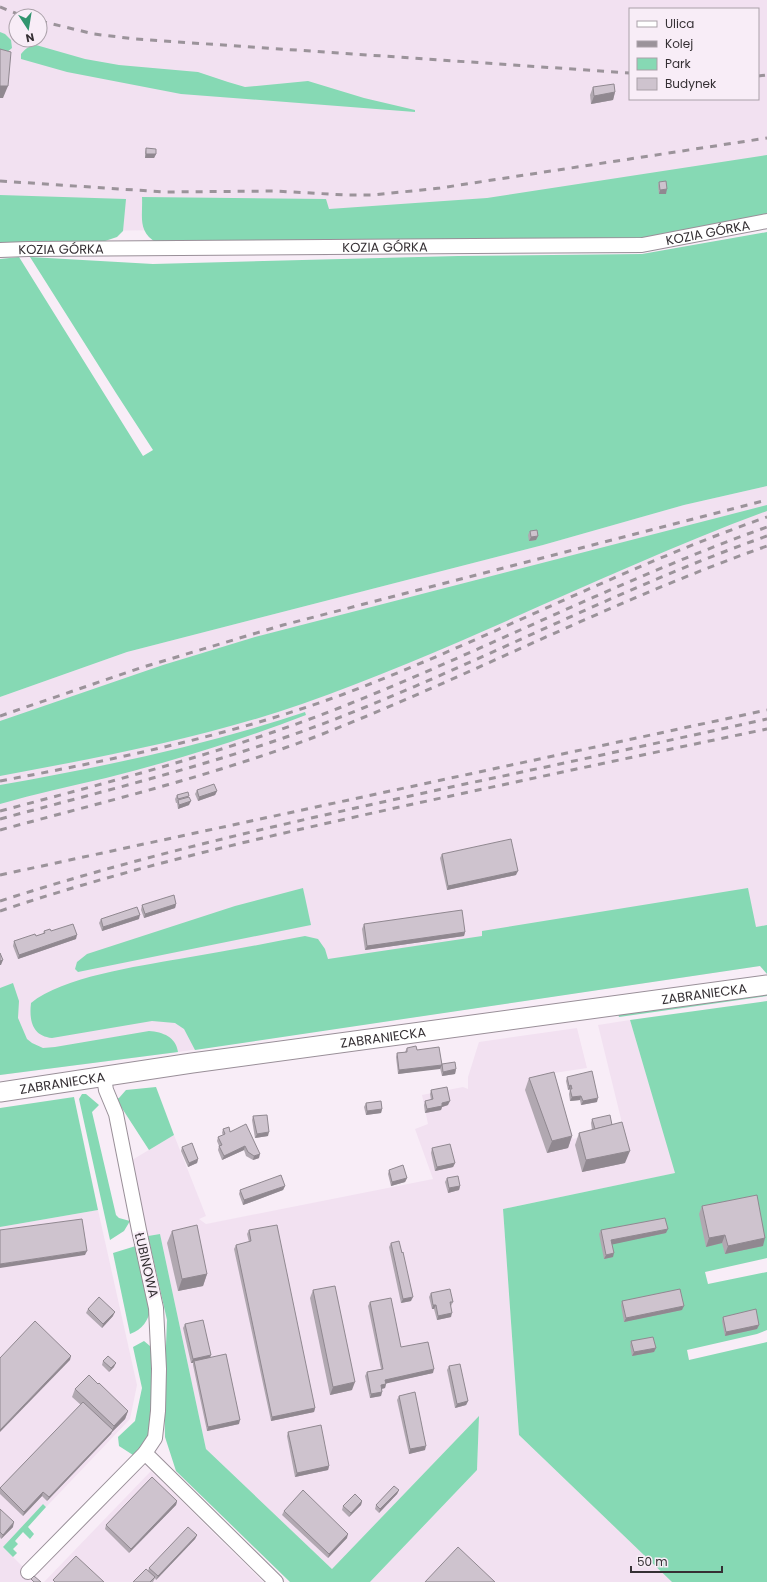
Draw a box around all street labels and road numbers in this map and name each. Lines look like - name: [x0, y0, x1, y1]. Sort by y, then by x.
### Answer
- street label: KOZIA GÓRKA: [664, 215, 752, 250]
- street label: KOZIA GÓRKA: [342, 237, 428, 257]
- street label: KOZIA GÓRKA: [18, 240, 104, 259]
- street label: ZABRANIECKA: [660, 979, 748, 1009]
- street label: ZABRANIECKA: [339, 1022, 427, 1053]
- street label: ZABRANIECKA: [18, 1067, 107, 1099]
- street label: ŁUBINOWA: [130, 1231, 163, 1300]

